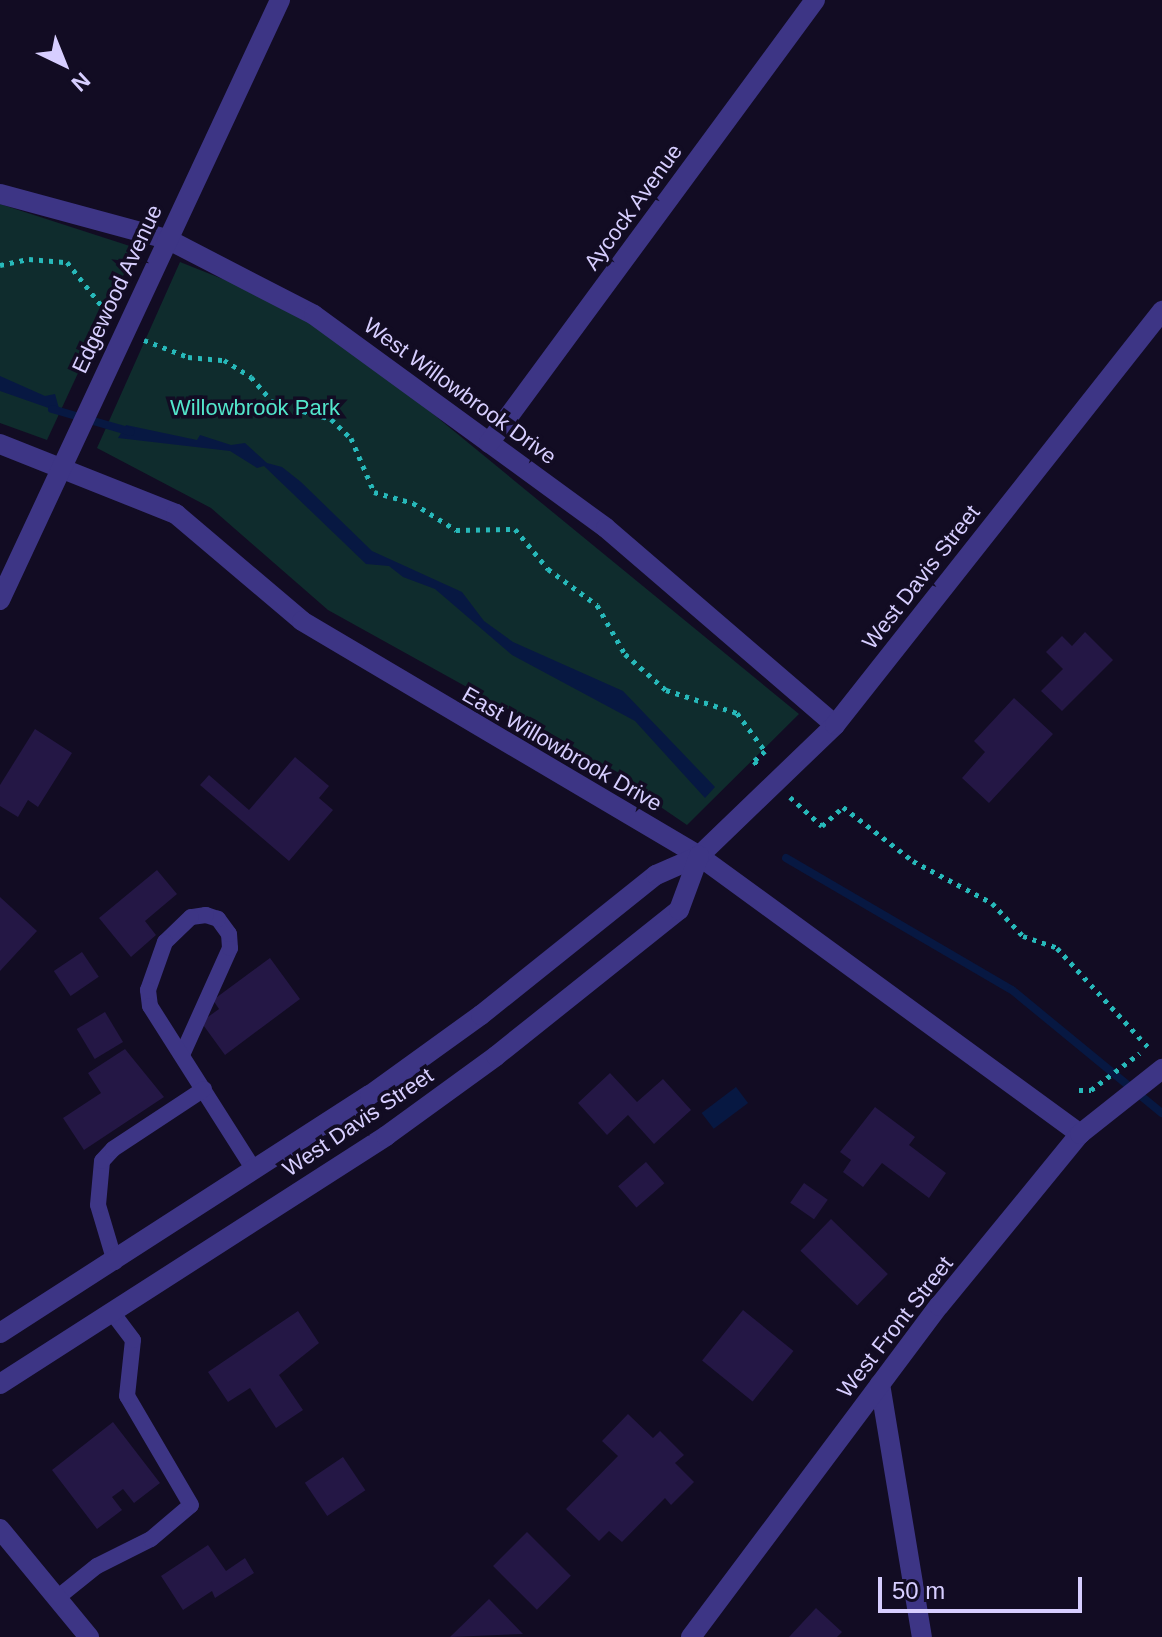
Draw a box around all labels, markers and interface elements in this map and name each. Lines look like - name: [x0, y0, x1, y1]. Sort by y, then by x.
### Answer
- north arrow: [24, 24, 104, 104]
- text: N: [66, 67, 95, 96]
- street label: Aycock Avenue: [578, 138, 688, 276]
- street label: Edgewood Avenue: [66, 200, 168, 378]
- street label: West Willowbrook Drive: [358, 312, 562, 470]
- park label: Willowbrook Park: [170, 395, 340, 421]
- street label: West Davis Street: [857, 500, 985, 654]
- street label: East Willowbrook Drive: [457, 681, 667, 817]
- street label: West Davis Street: [278, 1062, 438, 1182]
- street label: West Front Street: [832, 1251, 958, 1403]
- scale bar: [882, 1561, 1086, 1611]
- text: 50 m: [892, 1577, 945, 1604]

